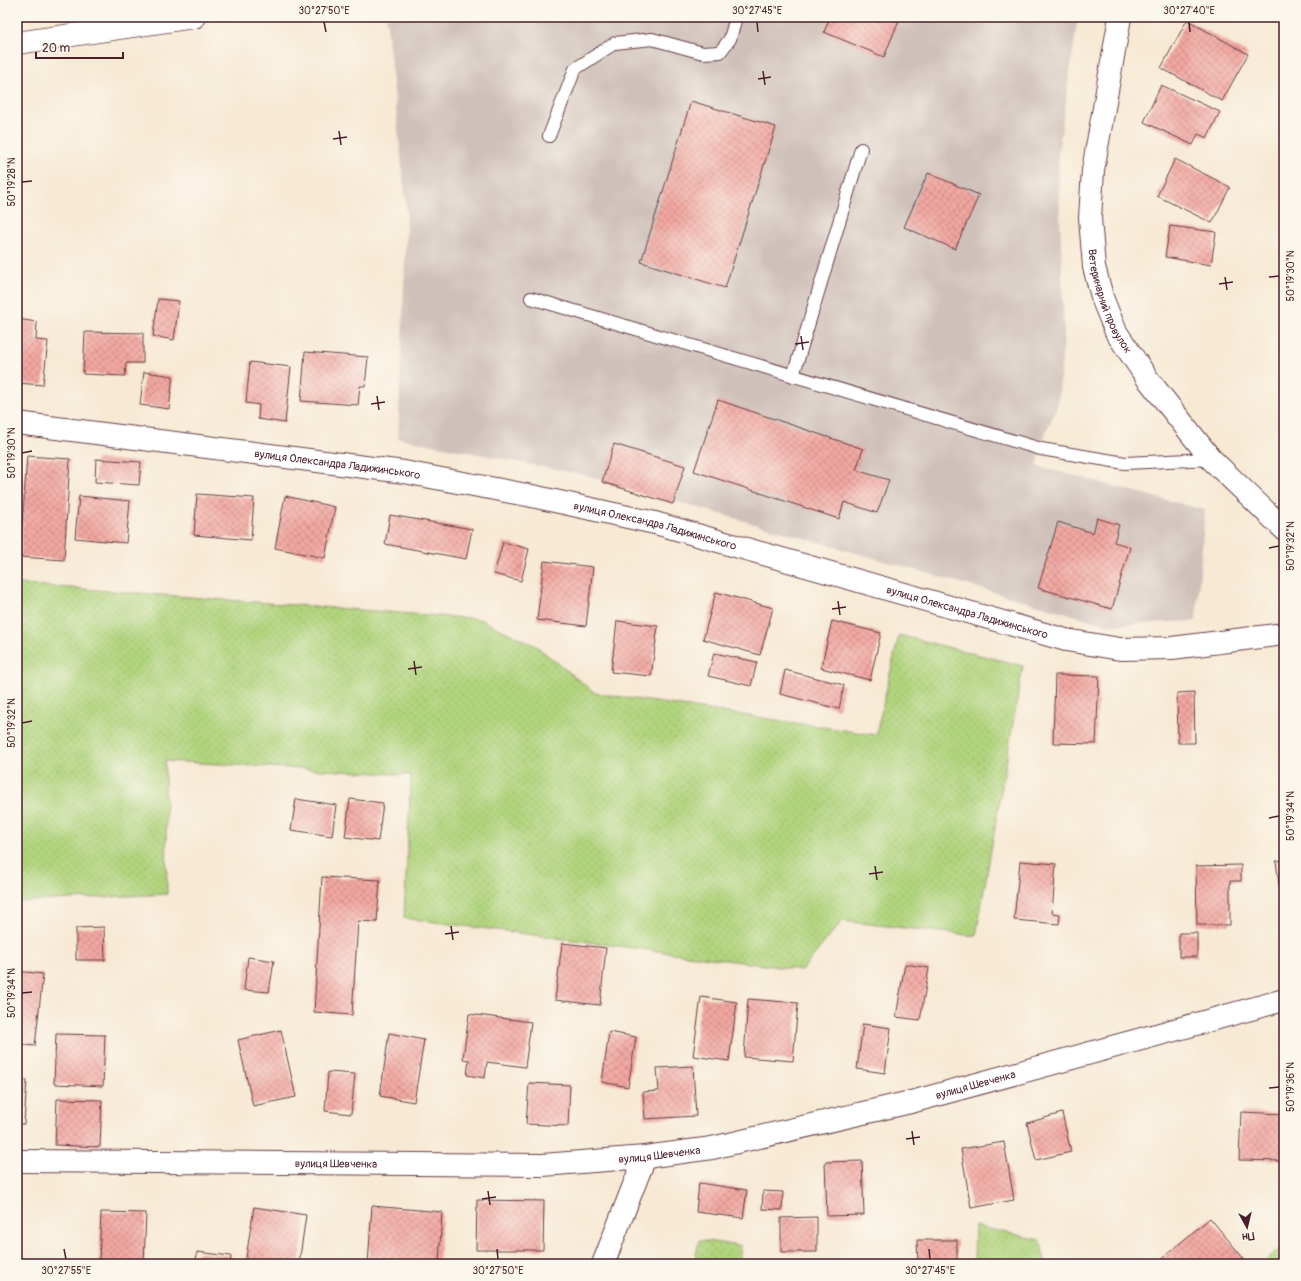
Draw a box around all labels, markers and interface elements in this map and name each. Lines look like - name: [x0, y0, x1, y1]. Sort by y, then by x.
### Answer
- text: 30°27'50"E: [298, 5, 350, 17]
- text: 30°27'45"E: [732, 5, 782, 17]
- text: 30°27'40"E: [1163, 5, 1215, 17]
- scale bar: [36, 34, 123, 60]
- text: 20 m: [42, 41, 71, 56]
- text: 50°19'28"N: [6, 157, 18, 207]
- street label: Ветеринарний провулок: [1086, 248, 1135, 356]
- text: 50°19'30"N: [1285, 250, 1297, 301]
- text: 50°19'30"N: [6, 427, 18, 478]
- street label: вулиця Олександра Ладижинського: [254, 447, 422, 482]
- street label: вулиця Олександра Ладижинського: [572, 499, 738, 553]
- text: 50°19'32"N: [1285, 521, 1297, 571]
- street label: вулиця Олександра Ладижинського: [885, 583, 1050, 642]
- text: 50°19'32"N: [6, 698, 18, 748]
- text: 50°19'34"N: [1285, 791, 1297, 841]
- text: 50°19'34"N: [6, 968, 18, 1018]
- text: 50°19'36"N: [1285, 1062, 1297, 1112]
- street label: вулиця Шевченка: [934, 1068, 1017, 1102]
- street label: вулиця Шевченка: [618, 1144, 701, 1166]
- street label: вулиця Шевченка: [295, 1157, 377, 1171]
- north arrow: [1227, 1207, 1267, 1247]
- text: Пн: [1241, 1229, 1255, 1244]
- text: 30°27'55"E: [41, 1265, 91, 1277]
- text: 30°27'50"E: [472, 1265, 524, 1277]
- text: 30°27'45"E: [905, 1265, 955, 1277]

